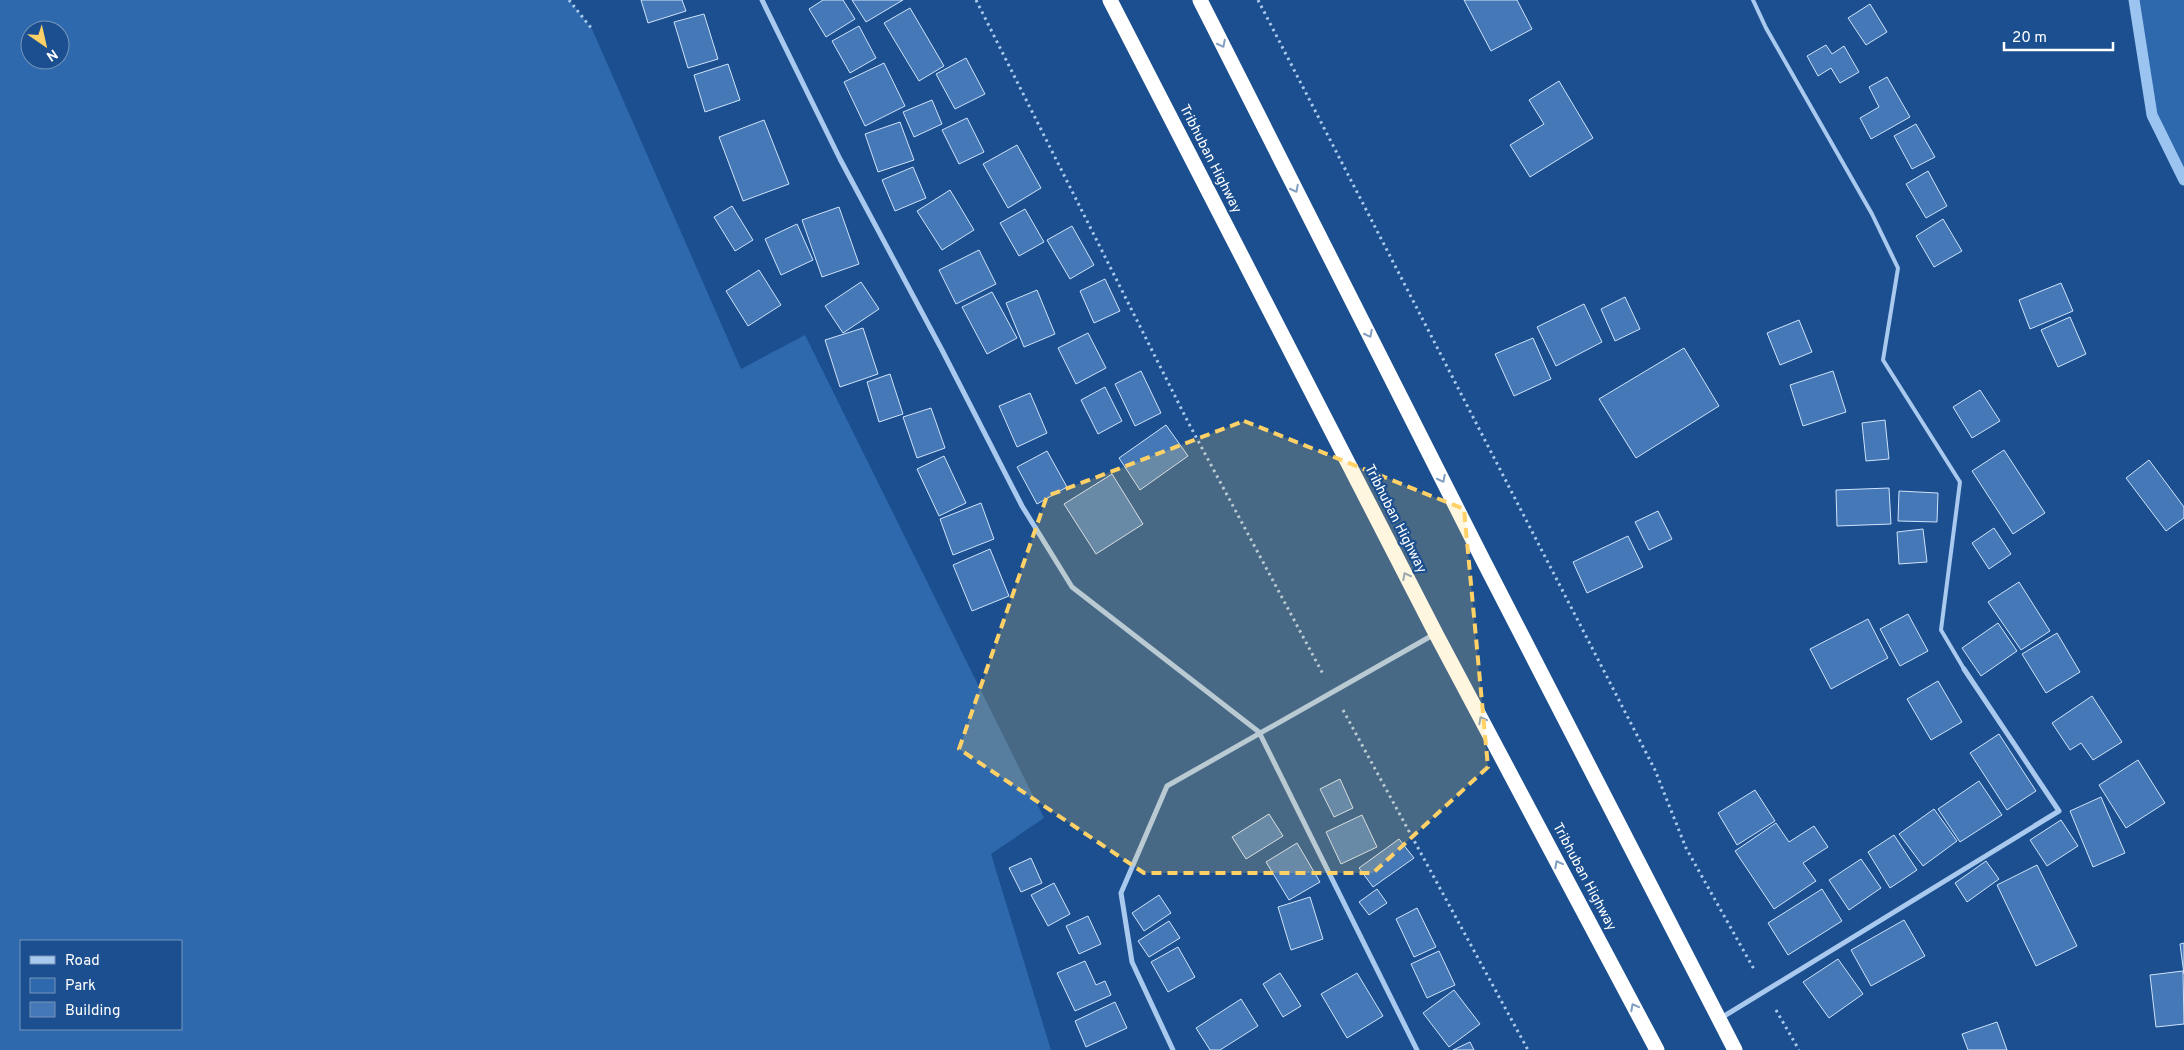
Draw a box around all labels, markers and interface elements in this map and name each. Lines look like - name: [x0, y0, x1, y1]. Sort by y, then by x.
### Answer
- north arrow: [20, 20, 70, 70]
- scale bar: [2004, 20, 2113, 52]
- text: 20 m: [2012, 29, 2047, 48]
- one-way arrow: [1216, 38, 1226, 47]
- text: N: [43, 45, 60, 64]
- street label: Tribhuban Highway: [1175, 102, 1245, 216]
- one-way arrow: [1289, 183, 1299, 192]
- one-way arrow: [1362, 329, 1373, 338]
- street label: Tribhuban Highway: [1360, 462, 1430, 576]
- one-way arrow: [1436, 474, 1446, 483]
- one-way arrow: [1402, 572, 1412, 581]
- one-way arrow: [1478, 716, 1488, 725]
- street label: Tribhuban Highway: [1548, 820, 1620, 934]
- one-way arrow: [1554, 860, 1564, 869]
- legend: [20, 940, 182, 1030]
- text: Road: [65, 952, 100, 971]
- text: Park: [65, 977, 96, 996]
- text: Building: [65, 1002, 120, 1021]
- one-way arrow: [1630, 1003, 1640, 1012]

